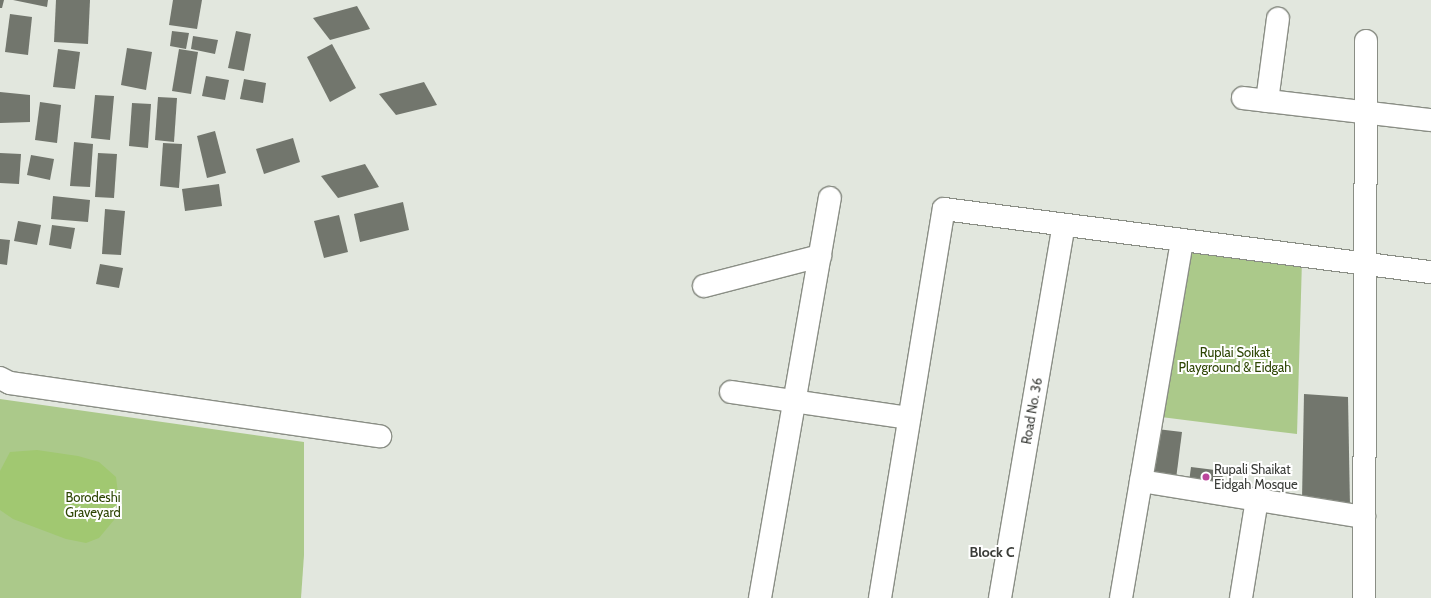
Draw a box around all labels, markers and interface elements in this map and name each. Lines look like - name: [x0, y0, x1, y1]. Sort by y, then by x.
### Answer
- park label: Ruplai Soikat Playground & Eidgah: [1179, 345, 1291, 376]
- street label: Road No. 36: [1018, 377, 1046, 445]
- place label: Rupali Shaikat Eidgah Mosque: [1214, 462, 1298, 493]
- marker: Rupali Shaikat Eidgah Mosque: [1201, 472, 1211, 482]
- park label: Borodeshi Graveyard: [65, 490, 121, 521]
- district label: Block C: [969, 544, 1015, 560]

